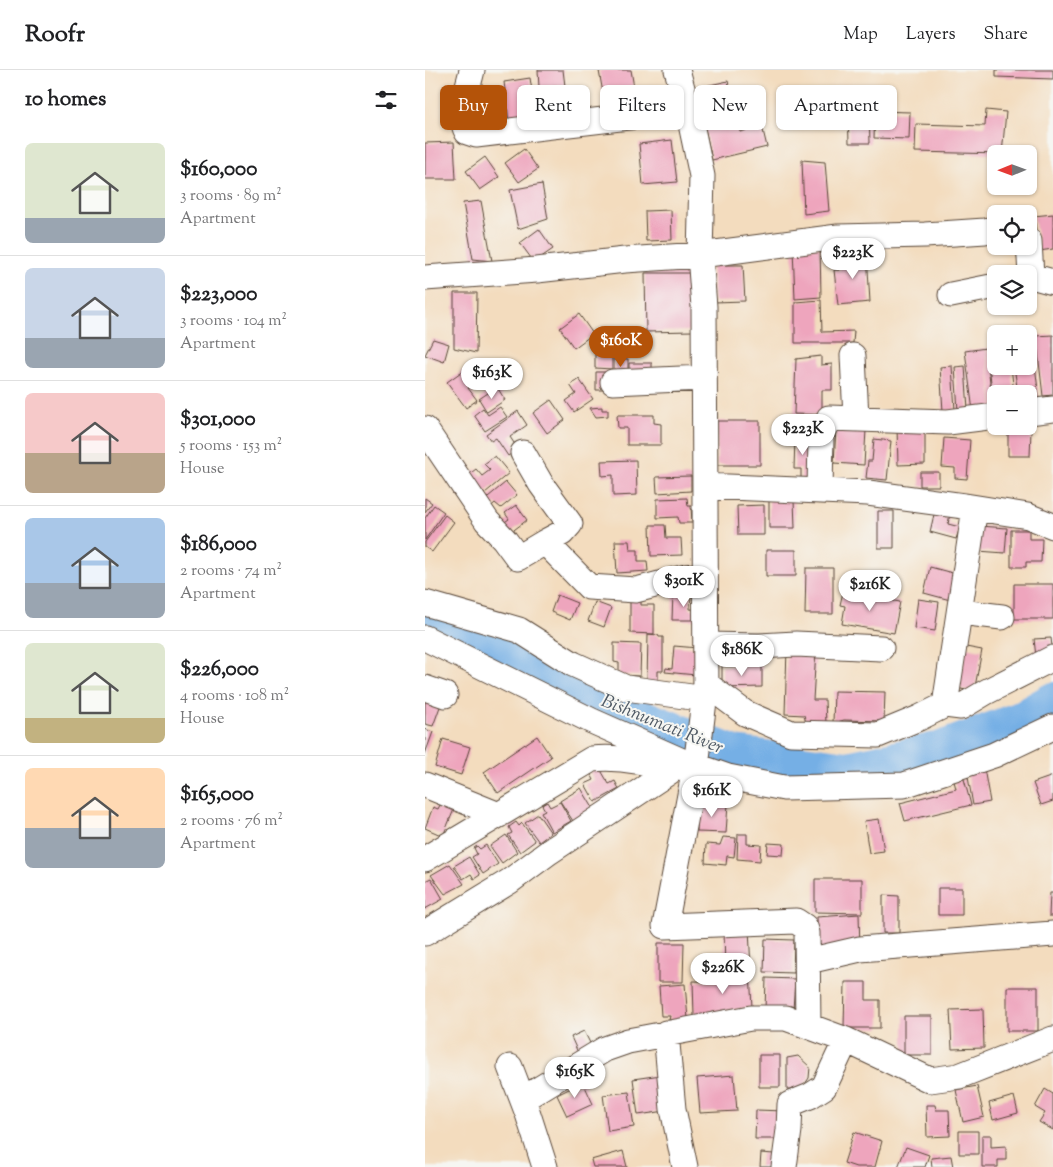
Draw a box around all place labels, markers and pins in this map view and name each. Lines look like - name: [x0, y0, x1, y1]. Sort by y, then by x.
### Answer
- pin: $223K: [818, 238, 888, 280]
- pin: $160K: [586, 326, 656, 368]
- pin: $163K: [457, 358, 527, 400]
- pin: $223K: [768, 414, 838, 456]
- pin: $301K: [649, 566, 719, 608]
- pin: $216K: [835, 570, 905, 612]
- pin: $186K: [707, 634, 777, 677]
- pin: $161K: [677, 776, 747, 818]
- pin: $226K: [688, 952, 758, 995]
- pin: $165K: [540, 1056, 610, 1099]

